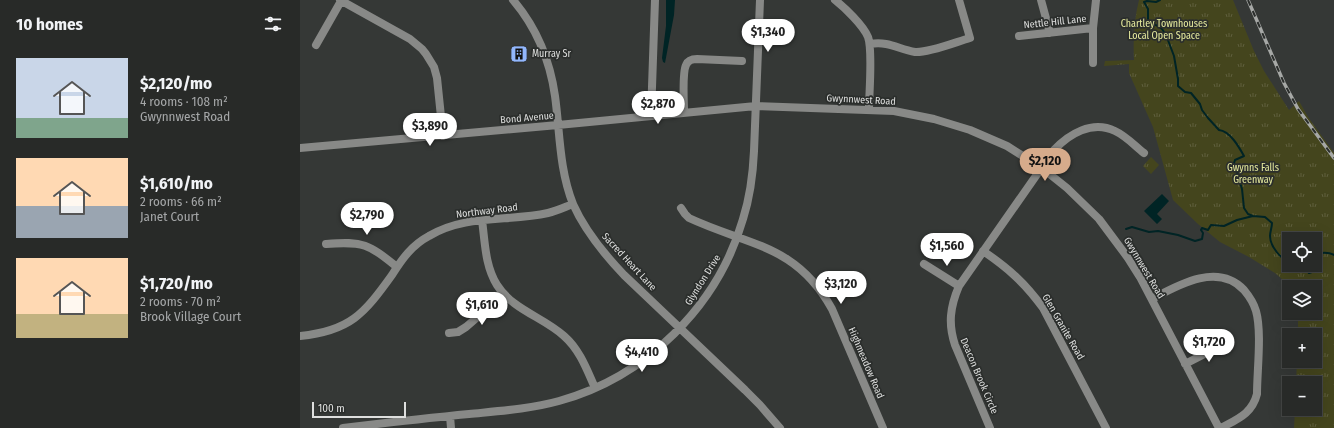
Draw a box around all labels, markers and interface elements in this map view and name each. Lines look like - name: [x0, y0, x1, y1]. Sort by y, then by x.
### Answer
- icon: filters: [262, 13, 284, 35]
- street label: Nettle Hill Lane: [1023, 13, 1087, 31]
- text: 10 homes: [16, 14, 83, 35]
- park label: Chartley Townhouses Local Open Space: [1121, 18, 1207, 42]
- pin: $1,340: [735, 19, 801, 53]
- text: $1,340: [751, 24, 785, 39]
- building icon: Murray Sr: [509, 44, 529, 64]
- place label: Murray Sr: [532, 48, 572, 60]
- text: $2,120/mo: [140, 73, 212, 94]
- icon: home: [48, 74, 96, 122]
- pin: $2,870: [625, 91, 691, 125]
- street label: Gwynnwest Road: [826, 92, 896, 108]
- text: 4 rooms · 108 m²: [140, 94, 228, 109]
- text: $2,870: [641, 96, 675, 111]
- text: Gwynnwest Road: [140, 109, 230, 124]
- street label: Bond Avenue: [500, 110, 554, 126]
- pin: $3,890: [397, 113, 463, 147]
- text: $3,890: [412, 118, 448, 133]
- pin: $2,120: [1012, 148, 1078, 182]
- text: $2,120: [1029, 153, 1061, 168]
- park label: Gwynns Falls Greenway: [1227, 162, 1279, 186]
- text: $1,610/mo: [140, 173, 213, 194]
- icon: home: [48, 174, 96, 222]
- text: 2 rooms · 66 m²: [140, 194, 222, 209]
- street label: Northway Road: [455, 201, 519, 221]
- pin: $2,790: [334, 202, 400, 236]
- text: $2,790: [350, 207, 384, 222]
- text: Janet Court: [140, 209, 199, 224]
- street label: Sacred Heart Lane: [599, 231, 659, 293]
- map controls: [1282, 232, 1322, 416]
- button: locate: [1282, 232, 1322, 272]
- pin: $1,560: [914, 233, 980, 267]
- street label: Gwynnwest Road: [1121, 235, 1167, 301]
- text: $1,560: [930, 238, 964, 253]
- street label: Glyndon Drive: [683, 252, 723, 308]
- pin: $3,120: [808, 271, 874, 305]
- text: $1,720/mo: [140, 273, 213, 294]
- icon: home: [48, 274, 96, 322]
- text: $3,120: [825, 276, 857, 291]
- button: layers: [1282, 280, 1322, 320]
- pin: $1,610: [449, 292, 515, 326]
- street label: Glen Granite Road: [1039, 292, 1087, 362]
- text: 2 rooms · 70 m²: [140, 294, 221, 309]
- text: $1,610: [465, 297, 499, 312]
- text: Brook Village Court: [140, 309, 241, 324]
- street label: Highmeadow Road: [846, 326, 886, 400]
- button: +: [1282, 328, 1322, 368]
- pin: $1,720: [1176, 329, 1242, 363]
- text: $1,720: [1192, 334, 1226, 349]
- street label: Deacon Brook Circle: [958, 336, 1000, 416]
- pin: $4,410: [609, 339, 675, 373]
- text: $4,410: [625, 344, 659, 359]
- button: −: [1282, 376, 1322, 416]
- scale bar: [312, 400, 406, 419]
- text: 100 m: [318, 402, 345, 415]

